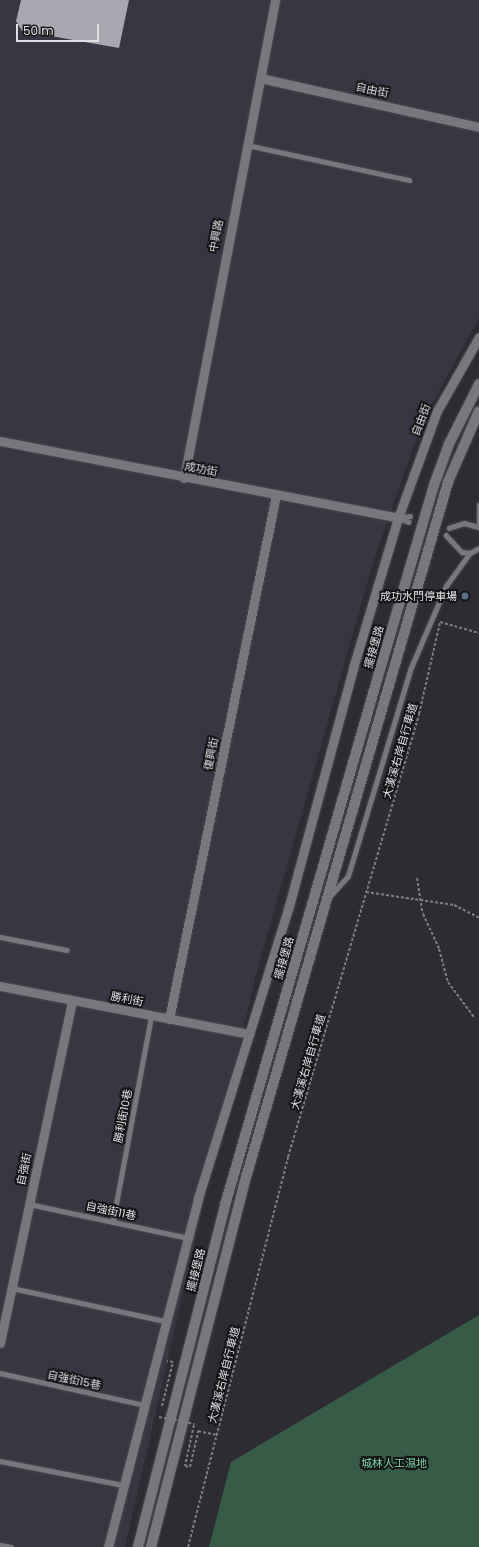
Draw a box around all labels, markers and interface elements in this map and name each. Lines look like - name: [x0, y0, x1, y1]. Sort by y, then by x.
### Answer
- scale bar: [18, 16, 101, 42]
- text: 50 m: [23, 22, 54, 39]
- street label: 自由街: [354, 80, 390, 100]
- street label: 中興路: [206, 219, 226, 253]
- street label: 自由街: [409, 402, 433, 438]
- street label: 成功街: [184, 459, 218, 479]
- place label: 成功水門停車場: [380, 589, 457, 603]
- marker: 成功水門停車場: [460, 591, 470, 601]
- street label: 擺接堡路: [362, 624, 386, 670]
- street label: 大漢溪右岸自行車道: [380, 702, 420, 800]
- street label: 復興街: [201, 736, 221, 772]
- street label: 擺接堡路: [272, 935, 296, 981]
- street label: 勝利街: [110, 989, 144, 1009]
- street label: 大漢溪右岸自行車道: [288, 1013, 328, 1111]
- street label: 勝利街10巷: [111, 1088, 135, 1144]
- street label: 自強街: [14, 1151, 34, 1187]
- street label: 自強街11巷: [85, 1199, 137, 1223]
- street label: 擺接堡路: [184, 1247, 208, 1293]
- street label: 大漢溪右岸自行車道: [206, 1325, 242, 1425]
- street label: 自強街15巷: [46, 1368, 102, 1392]
- park label: 城林人工濕地: [361, 1456, 427, 1470]

